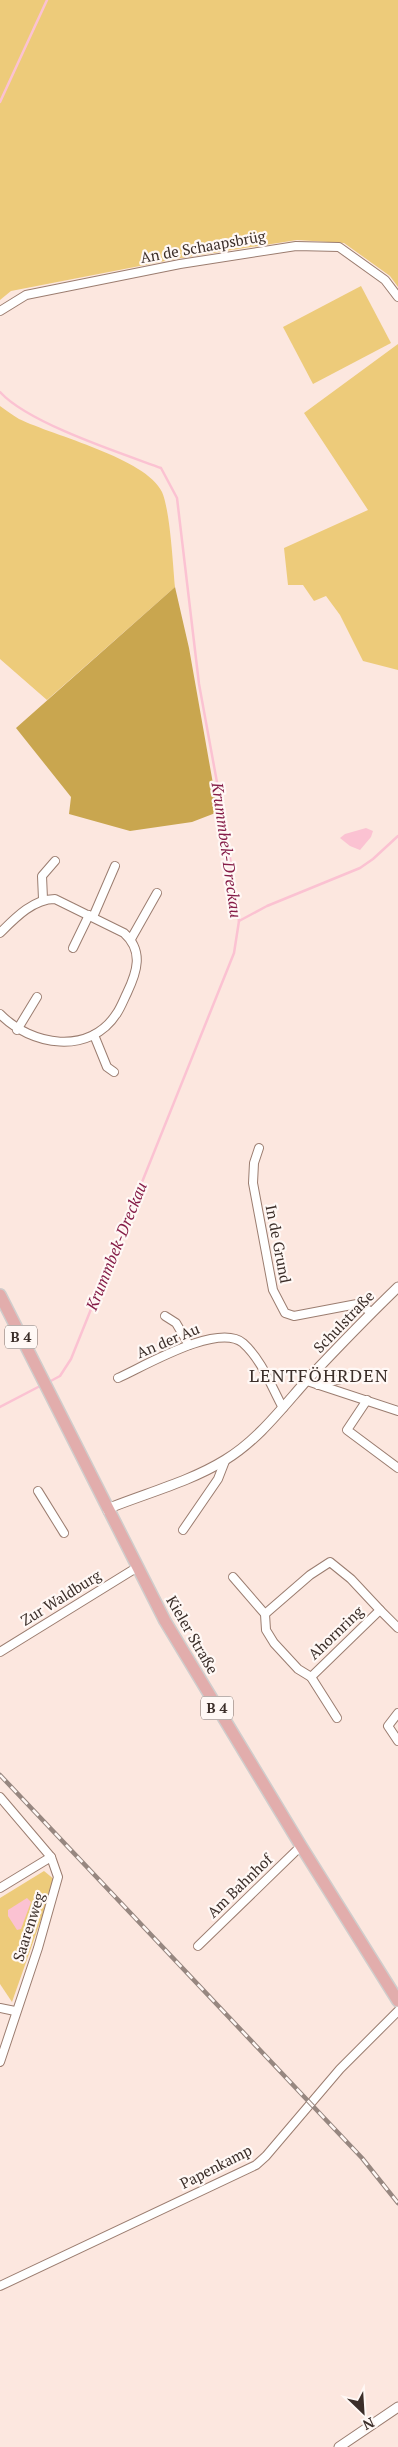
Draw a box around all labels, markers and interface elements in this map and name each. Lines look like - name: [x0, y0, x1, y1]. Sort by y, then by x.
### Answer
- street label: An de Schaapsbrüg: [139, 225, 268, 267]
- water label: Krummbek-Dreckau: [206, 780, 247, 919]
- water label: Krummbek-Dreckau: [80, 1179, 152, 1314]
- street label: In de Grund: [262, 1203, 296, 1285]
- street label: Schulstraße: [308, 1286, 378, 1357]
- street label: An der Au: [133, 1318, 203, 1362]
- road number: B 4: [5, 1325, 37, 1348]
- district label: LENTFÖHRDEN: [249, 1363, 389, 1387]
- street label: Zur Waldburg: [17, 1564, 105, 1630]
- street label: Kieler Straße: [162, 1592, 223, 1677]
- street label: Ahornring: [304, 1600, 368, 1663]
- road number: B 4: [201, 1696, 233, 1720]
- street label: Am Bahnhof: [202, 1848, 277, 1922]
- street label: Saarenweg: [7, 1889, 49, 1964]
- street label: Papenkamp: [176, 2139, 255, 2193]
- north arrow: [338, 2387, 388, 2437]
- text: N: [360, 2413, 378, 2435]

